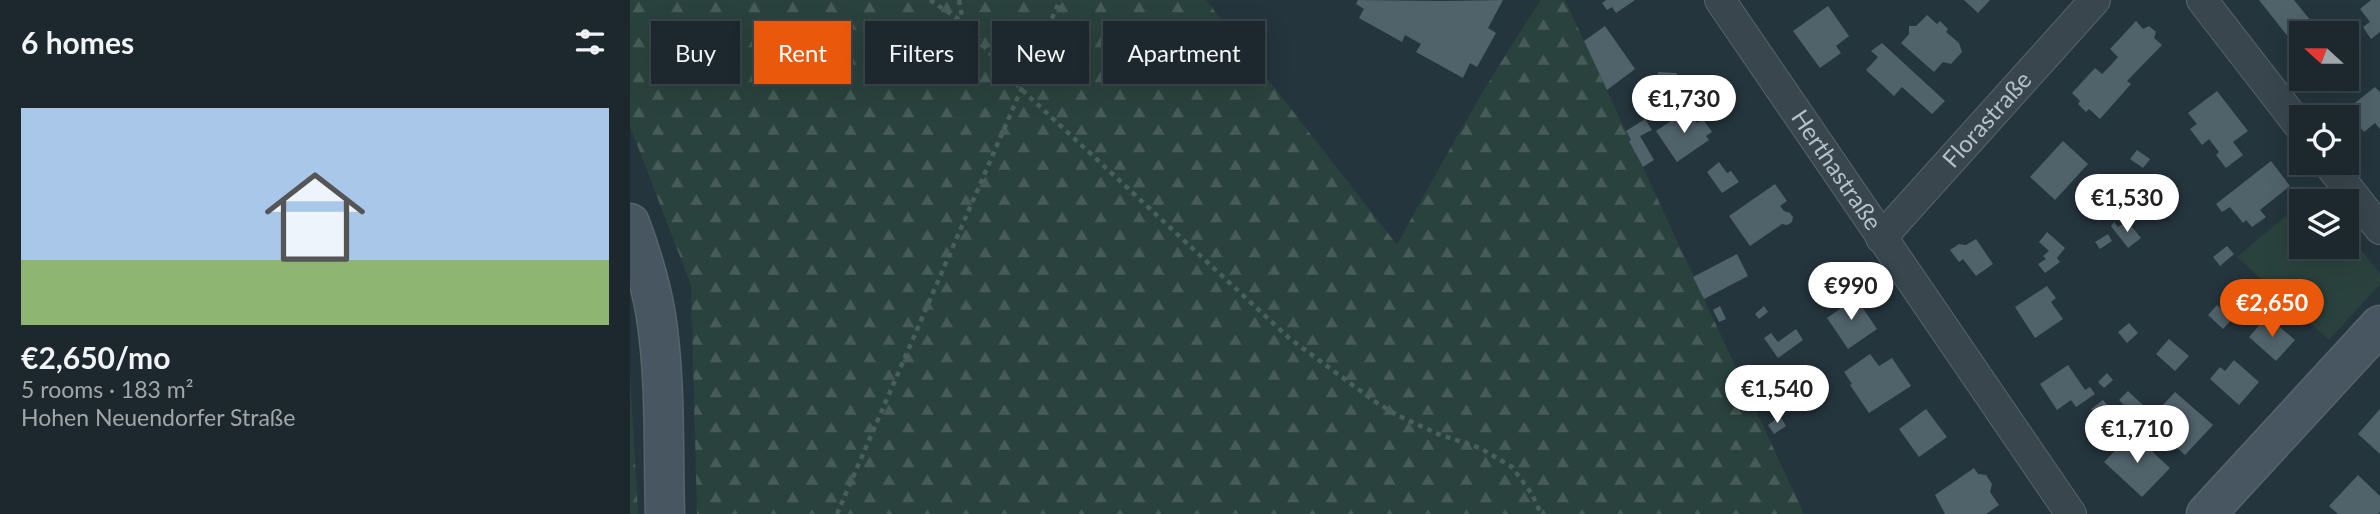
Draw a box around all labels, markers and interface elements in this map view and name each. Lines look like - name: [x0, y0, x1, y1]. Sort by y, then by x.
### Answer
- chip: Buy: [651, 21, 740, 84]
- chip: Rent: [754, 21, 851, 84]
- chip: Filters: [865, 21, 978, 84]
- chip: New: [992, 21, 1089, 84]
- chip: Apartment: [1103, 21, 1265, 84]
- north arrow: [2289, 21, 2359, 91]
- map controls: [2289, 21, 2359, 259]
- icon: filters: [571, 23, 609, 61]
- text: 6 homes: [21, 24, 134, 60]
- street label: Florastraße: [1936, 65, 2037, 173]
- pin: €1,730: [1627, 76, 1741, 135]
- text: €1,730: [1648, 84, 1720, 112]
- street label: Herthastraße: [1786, 104, 1889, 235]
- button: locate: [2289, 105, 2359, 175]
- icon: home: [252, 154, 378, 280]
- pin: €1,530: [2070, 174, 2184, 234]
- text: €1,530: [2091, 183, 2163, 211]
- button: layers: [2289, 189, 2359, 259]
- pin: €990: [1810, 262, 1892, 322]
- text: €990: [1824, 271, 1878, 299]
- pin: €2,650: [2215, 280, 2329, 339]
- text: €2,650: [2236, 288, 2308, 316]
- text: €2,650/mo: [21, 339, 170, 375]
- pin: €1,540: [1720, 366, 1834, 425]
- text: €1,540: [1741, 374, 1813, 402]
- text: 5 rooms · 183 m²: [21, 375, 193, 403]
- text: Hohen Neuendorfer Straße: [21, 403, 295, 431]
- pin: €1,710: [2080, 406, 2194, 465]
- text: €1,710: [2101, 414, 2173, 442]

